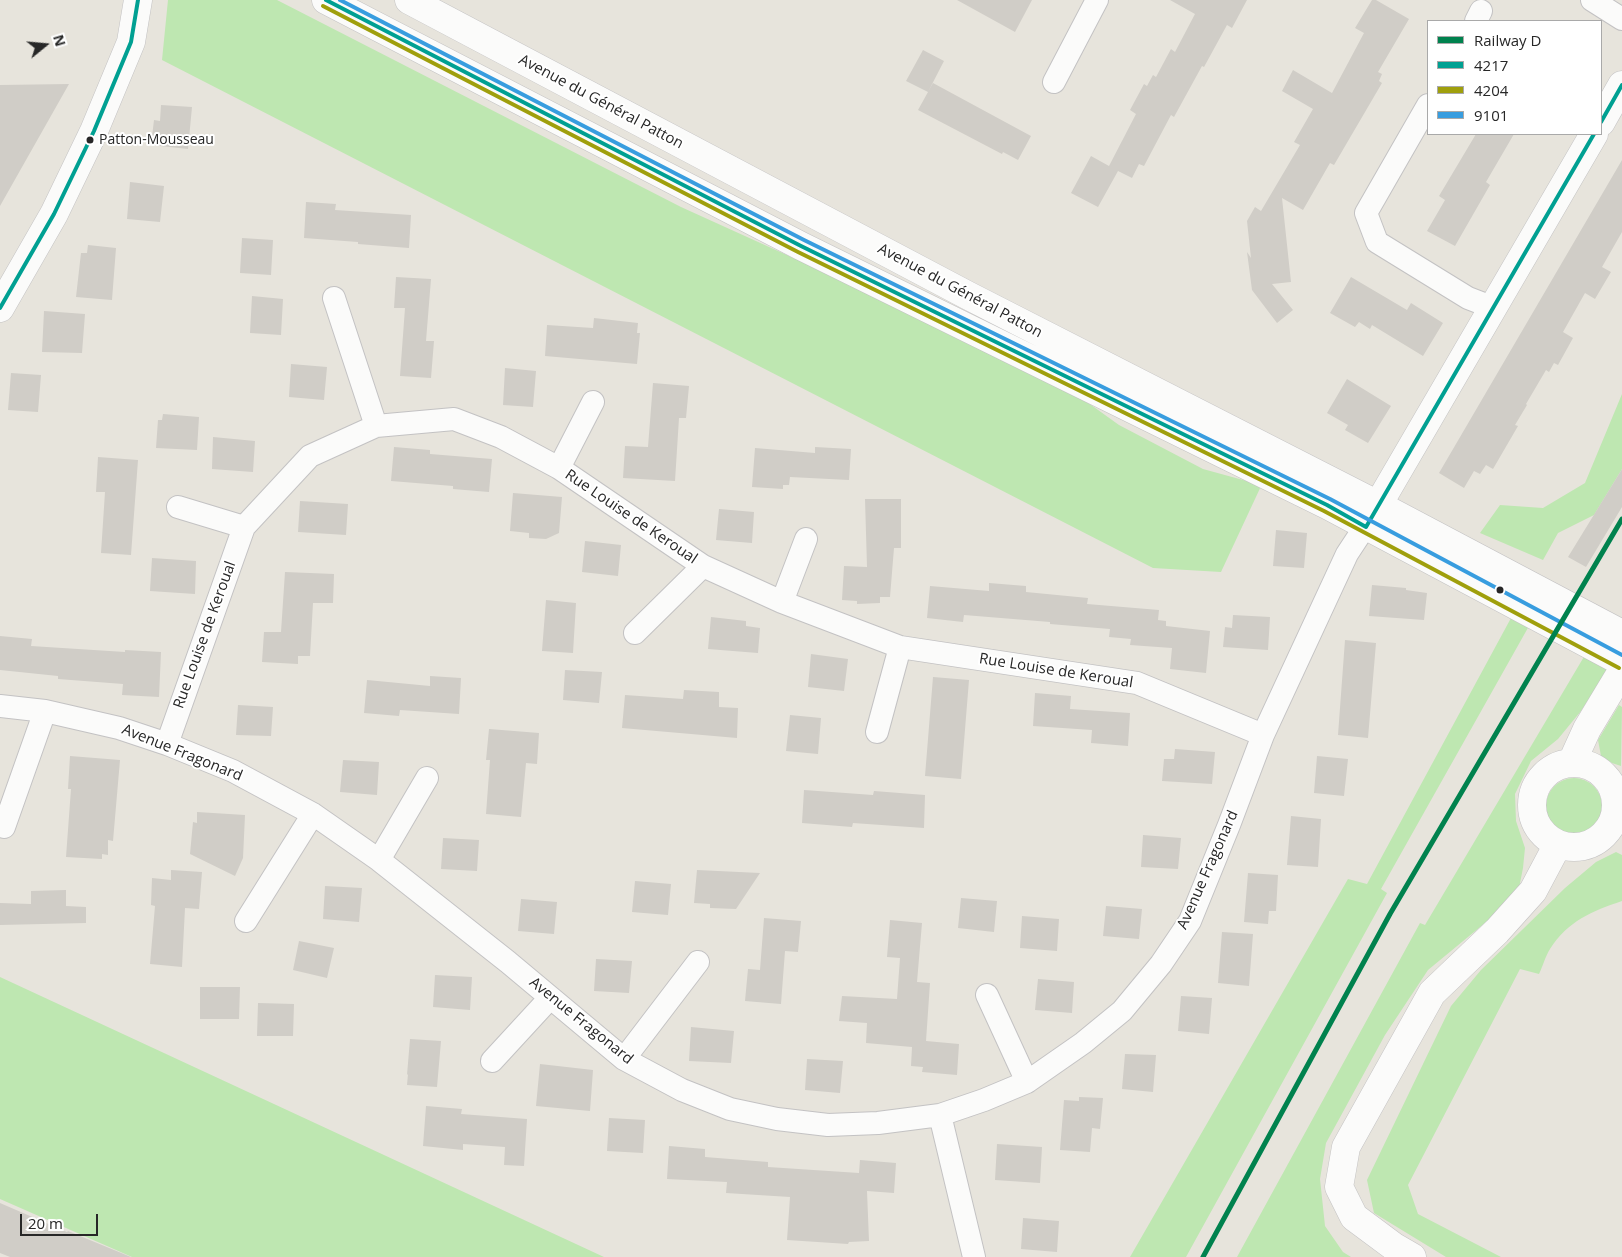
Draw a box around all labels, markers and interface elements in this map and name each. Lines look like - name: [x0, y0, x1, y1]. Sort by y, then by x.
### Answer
- north arrow: [20, 20, 70, 70]
- legend: [1427, 20, 1602, 135]
- text: Railway D: [1474, 30, 1541, 50]
- text: N: [49, 32, 71, 49]
- street label: Avenue du Général Patton: [516, 51, 686, 153]
- text: 4217: [1474, 55, 1508, 75]
- text: 4204: [1474, 80, 1508, 100]
- text: 9101: [1474, 105, 1508, 125]
- place label: Patton-Mousseau: [99, 132, 214, 148]
- marker: Patton-Mousseau: [85, 135, 95, 145]
- street label: Avenue du Général Patton: [875, 240, 1045, 342]
- street label: Rue Louise de Keroual: [561, 466, 701, 568]
- street label: Rue Louise de Keroual: [170, 559, 240, 711]
- unlabelled marker: [1495, 585, 1505, 595]
- street label: Rue Louise de Keroual: [978, 650, 1134, 692]
- street label: Avenue Fragonard: [119, 721, 245, 785]
- street label: Avenue Fragonard: [1174, 808, 1242, 932]
- street label: Avenue Fragonard: [525, 974, 637, 1068]
- scale bar: [22, 1204, 100, 1236]
- text: 20 m: [28, 1213, 63, 1233]

